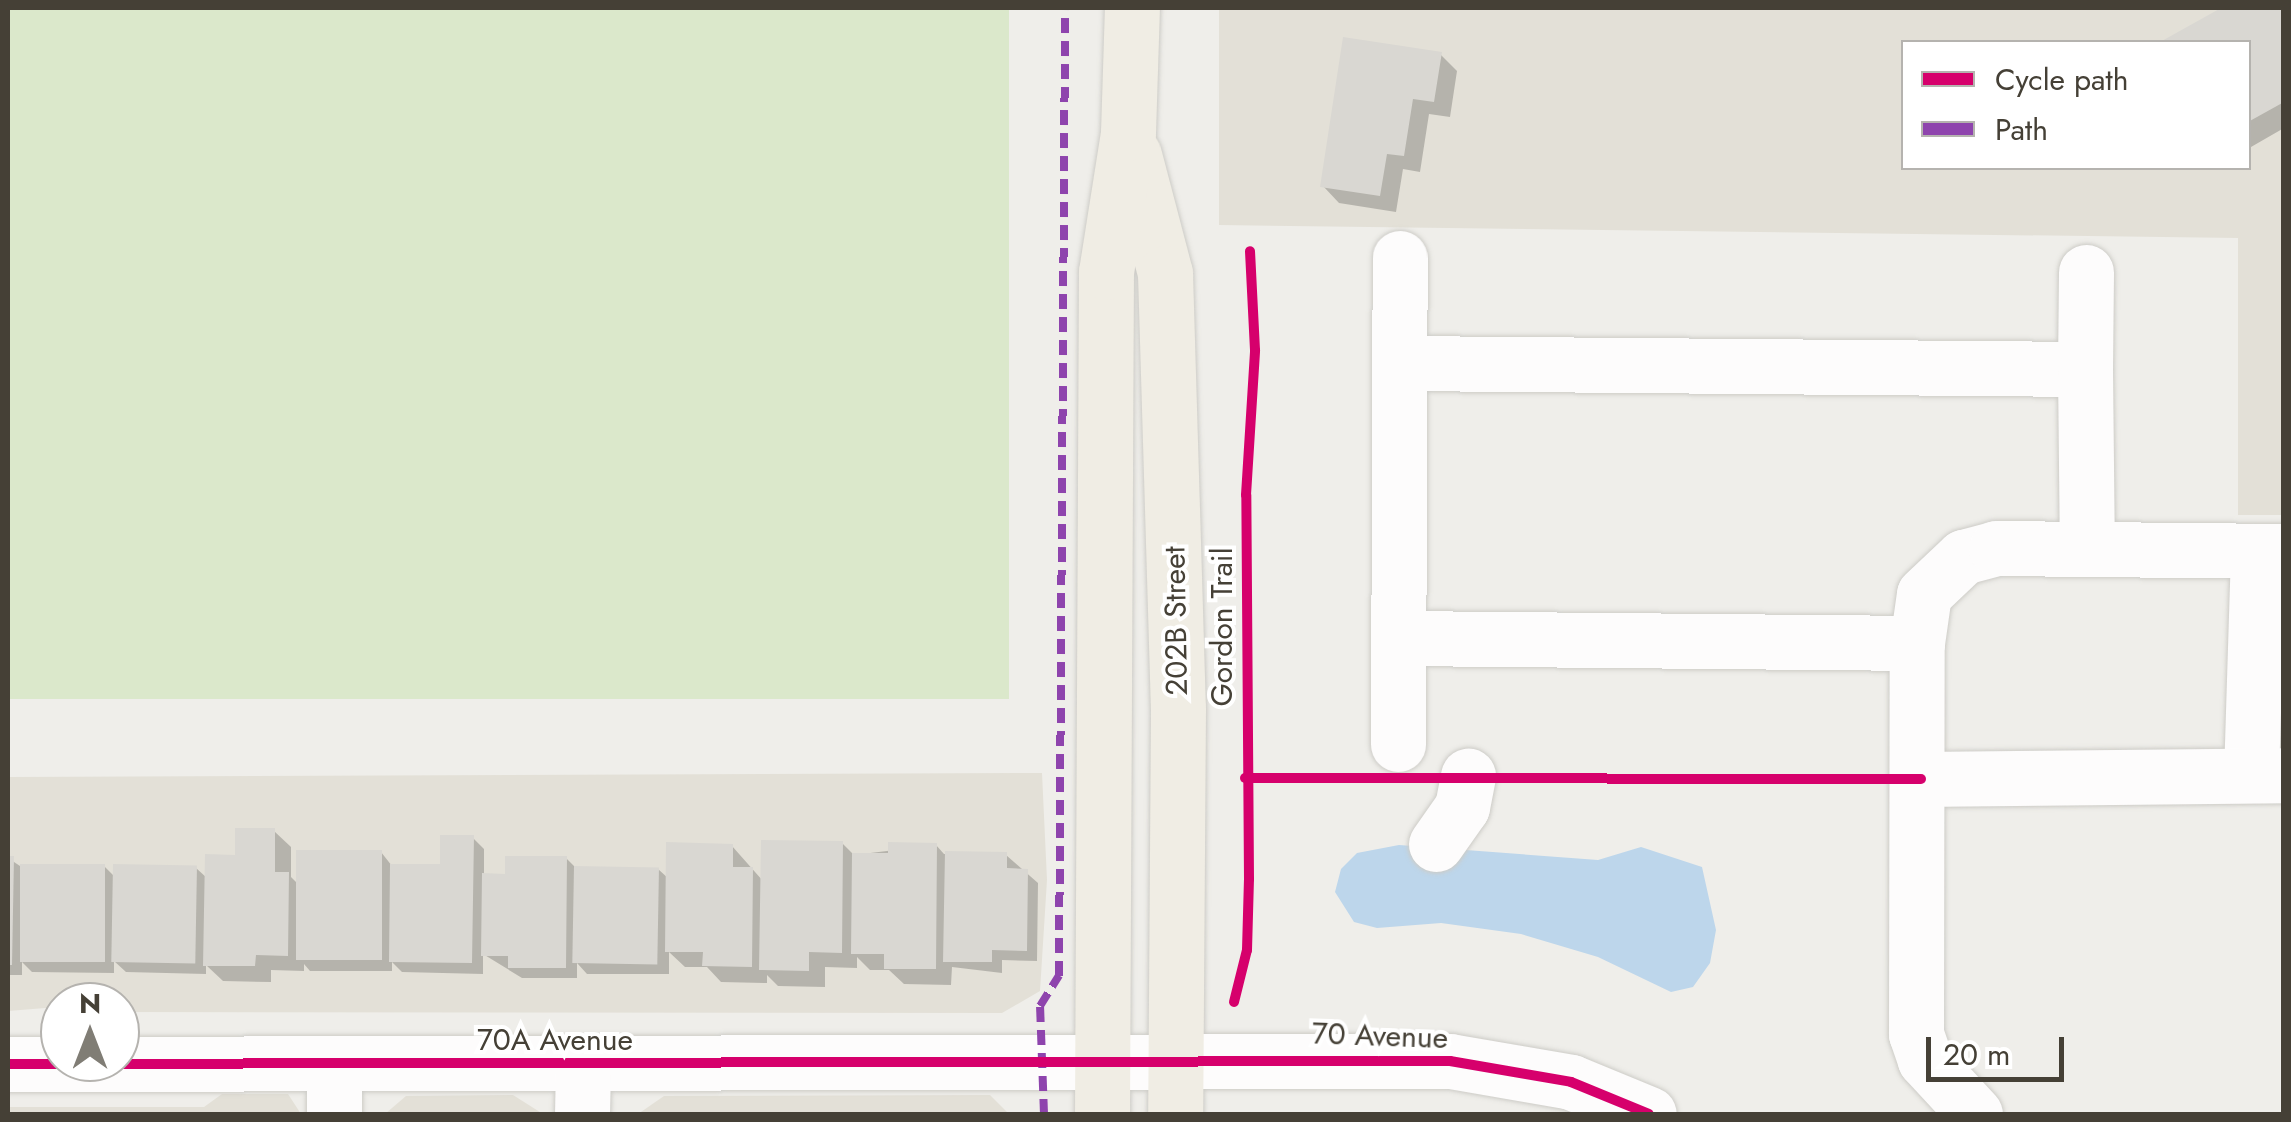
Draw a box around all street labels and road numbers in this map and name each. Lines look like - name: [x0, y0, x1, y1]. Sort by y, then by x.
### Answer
- street label: 202B Street: [1157, 546, 1195, 696]
- street label: Gordon Trail: [1204, 547, 1240, 707]
- street label: 70 Avenue: [1311, 1016, 1449, 1056]
- street label: 70A Avenue: [477, 1022, 633, 1058]

